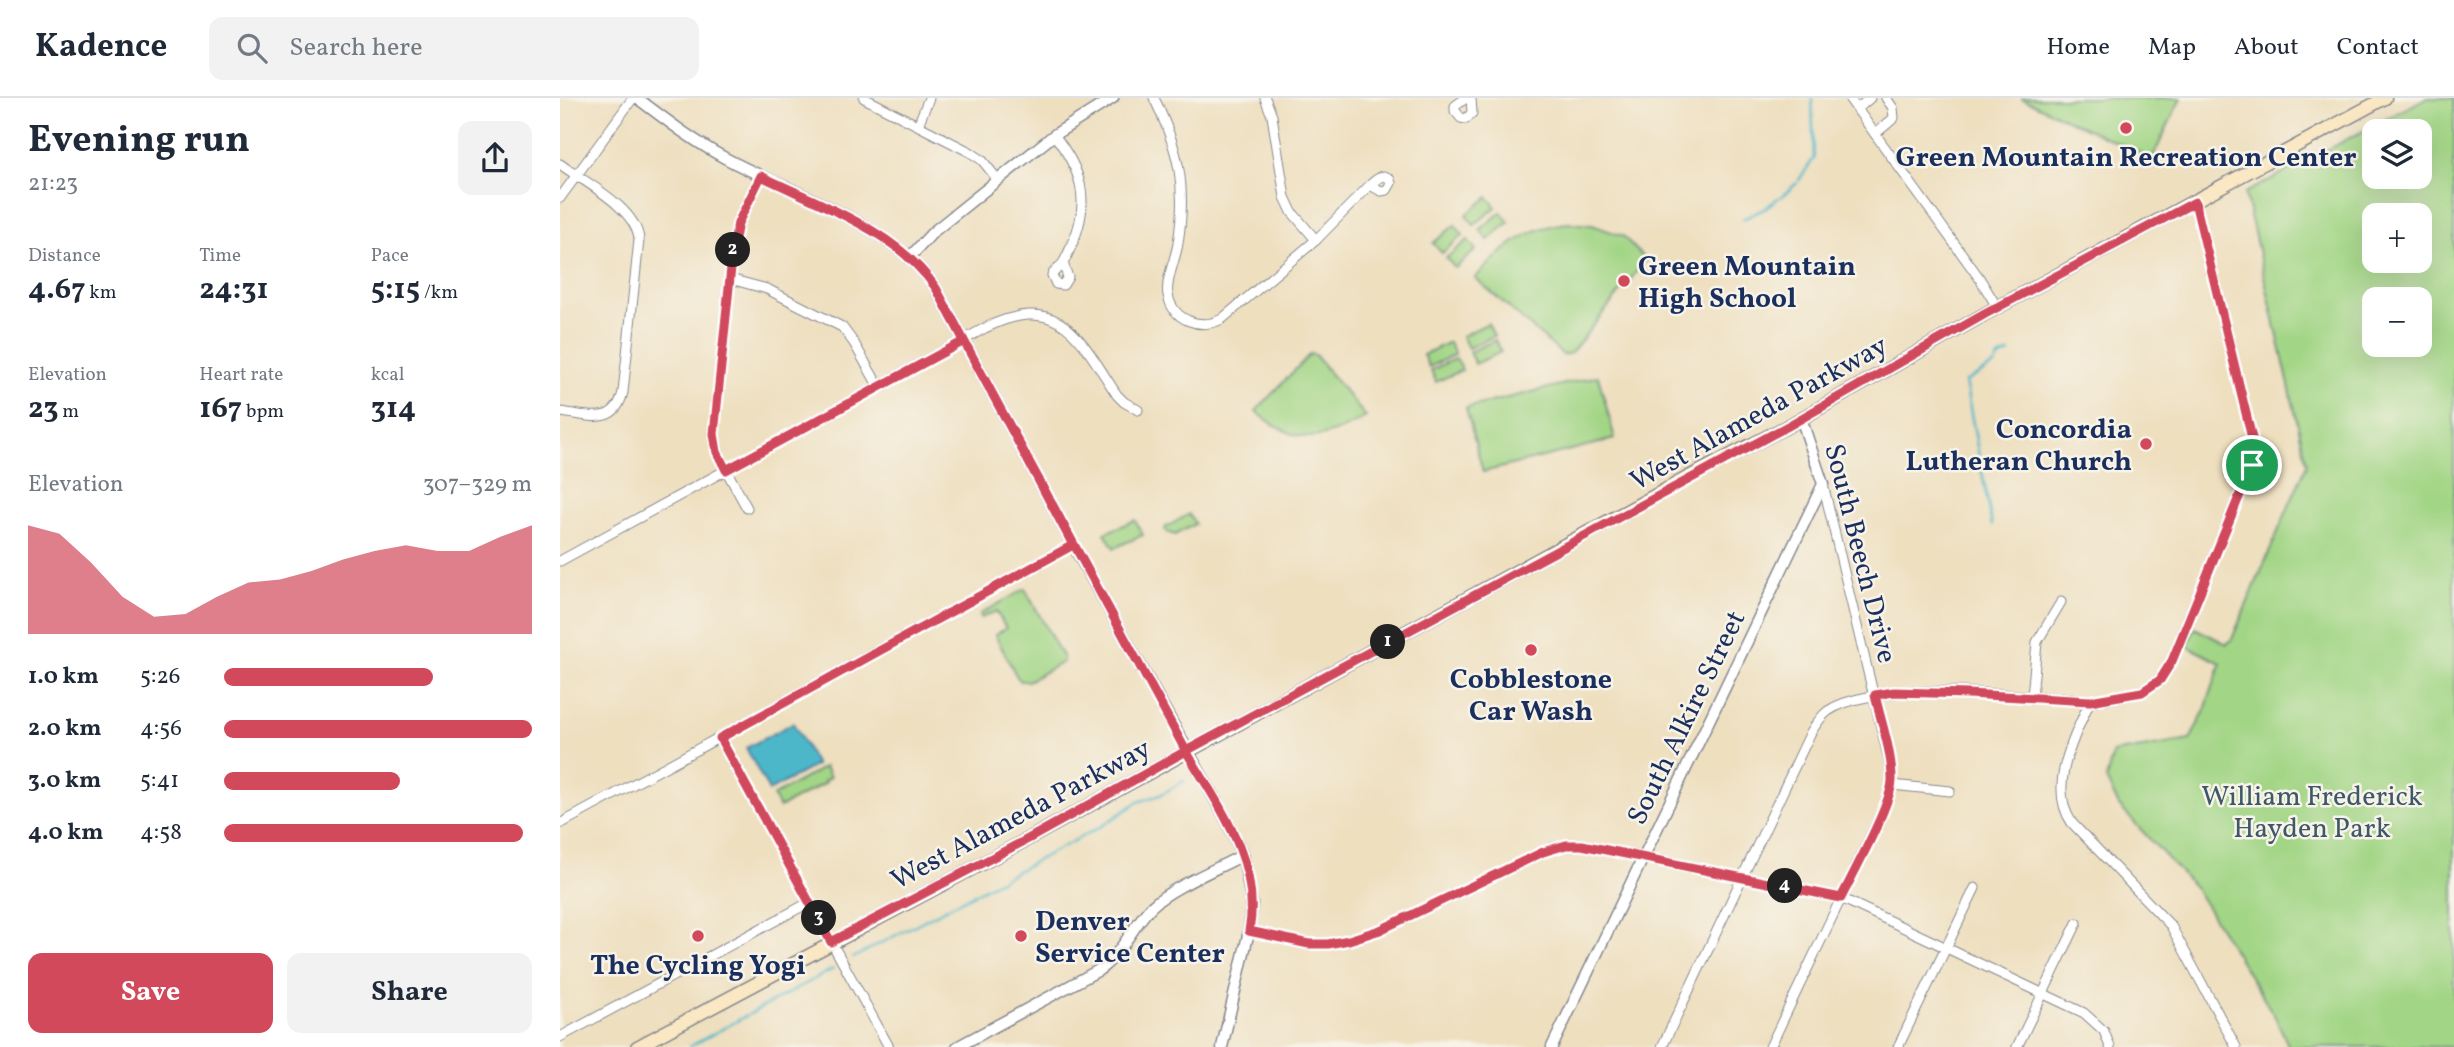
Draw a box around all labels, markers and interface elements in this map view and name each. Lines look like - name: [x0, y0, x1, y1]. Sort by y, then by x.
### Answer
- search box: [209, 17, 699, 80]
- text: Kadence: [35, 25, 167, 71]
- icon: search: [233, 29, 271, 67]
- text: Search here: [289, 30, 423, 66]
- text: Home: [2046, 31, 2110, 65]
- text: Map: [2148, 31, 2196, 65]
- text: About: [2234, 31, 2299, 65]
- text: Contact: [2337, 31, 2419, 65]
- text: Evening run: [28, 115, 250, 168]
- map controls: [2362, 119, 2432, 357]
- button: layers: [2362, 119, 2432, 189]
- marker: Green Mountain Recreation Center: [2118, 120, 2134, 136]
- button: share: [458, 121, 532, 195]
- place label: Green Mountain Recreation Center: [1895, 139, 2357, 178]
- text: 21:23: [28, 168, 78, 200]
- button: +: [2362, 203, 2432, 273]
- pin: 2: [716, 232, 750, 268]
- text: 2: [728, 236, 737, 262]
- text: Distance: [28, 243, 101, 269]
- text: Time: [199, 243, 241, 269]
- text: Pace: [371, 243, 409, 269]
- place label: Green Mountain High School: [1638, 248, 1856, 319]
- text: 4.67: [28, 269, 86, 311]
- text: 24:31: [199, 269, 269, 311]
- text: 5:15: [371, 269, 420, 311]
- marker: Green Mountain High School: [1616, 273, 1632, 289]
- text: km: [86, 280, 117, 306]
- text: /km: [420, 280, 458, 306]
- button: −: [2362, 287, 2432, 357]
- street label: West Alameda Parkway: [1623, 327, 1895, 501]
- text: Elevation: [28, 362, 107, 388]
- text: Heart rate: [199, 362, 283, 388]
- text: kcal: [371, 362, 404, 388]
- text: 23: [28, 388, 58, 430]
- text: 167: [199, 388, 242, 430]
- text: 314: [371, 388, 416, 430]
- text: m: [58, 399, 79, 425]
- text: bpm: [242, 399, 284, 425]
- place label: Concordia Lutheran Church: [1906, 411, 2132, 482]
- pin: [2222, 435, 2282, 495]
- marker: Concordia Lutheran Church: [2138, 436, 2154, 452]
- street label: South Beech Drive: [1813, 440, 1906, 667]
- icon: arrive: [2233, 446, 2271, 484]
- text: Elevation: [28, 469, 124, 501]
- text: 307–329 m: [423, 469, 532, 501]
- street label: South Alkire Street: [1618, 604, 1756, 832]
- pin: 1: [1370, 624, 1406, 660]
- text: 1: [1384, 628, 1391, 654]
- marker: Cobblestone Car Wash: [1523, 642, 1539, 658]
- text: 1.0 km: [28, 661, 99, 693]
- text: 5:26: [140, 661, 180, 693]
- place label: Cobblestone Car Wash: [1450, 661, 1612, 732]
- text: 2.0 km: [28, 713, 101, 745]
- text: 4:56: [140, 713, 182, 745]
- street label: West Alameda Parkway: [884, 730, 1158, 900]
- text: 3.0 km: [28, 765, 101, 797]
- text: 5:41: [140, 765, 179, 797]
- park label: William Frederick Hayden Park: [2201, 778, 2423, 849]
- text: 4.0 km: [28, 817, 103, 849]
- text: 4:58: [140, 817, 182, 849]
- pin: 4: [1768, 868, 1802, 904]
- text: 4: [1779, 872, 1790, 898]
- pin: 3: [802, 900, 836, 936]
- place label: Denver Service Center: [1035, 903, 1225, 974]
- text: 3: [814, 904, 823, 930]
- marker: The Cycling Yogi: [690, 928, 706, 944]
- marker: Denver Service Center: [1013, 928, 1029, 944]
- place label: The Cycling Yogi: [590, 947, 806, 986]
- button: Save: [28, 953, 273, 1033]
- button: Share: [287, 953, 532, 1033]

